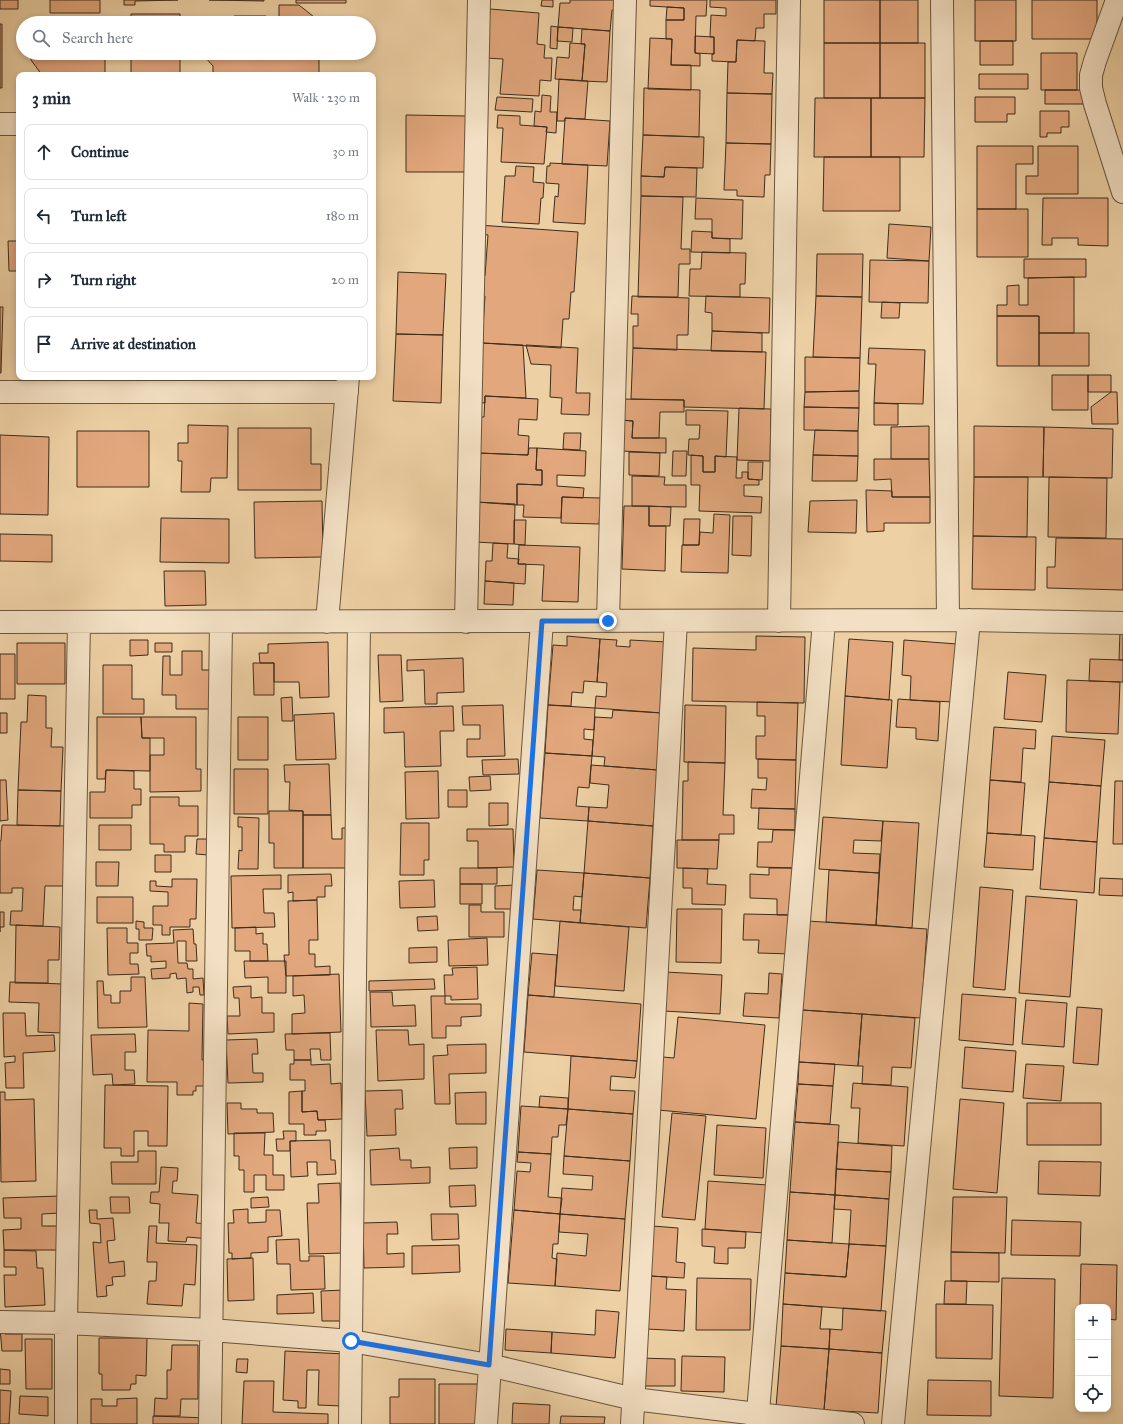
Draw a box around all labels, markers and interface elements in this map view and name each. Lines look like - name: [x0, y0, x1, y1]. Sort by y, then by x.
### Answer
- search box: [16, 16, 376, 60]
- icon: search: [30, 27, 52, 49]
- text: Search here: [62, 29, 133, 47]
- text: 3 min: [32, 88, 71, 109]
- text: Walk · 230 m: [292, 90, 360, 106]
- icon: ahead: [33, 141, 55, 163]
- text: Continue: [71, 143, 129, 161]
- text: 30 m: [333, 144, 359, 160]
- icon: left: [33, 205, 55, 227]
- text: Turn left: [71, 207, 127, 225]
- text: 180 m: [326, 208, 359, 224]
- icon: right: [33, 269, 55, 291]
- text: Turn right: [71, 271, 136, 289]
- text: 20 m: [331, 272, 359, 288]
- icon: arrive: [33, 333, 55, 355]
- text: Arrive at destination: [71, 335, 196, 353]
- route end: [599, 612, 617, 630]
- map controls: [1075, 1304, 1111, 1412]
- button: +: [1075, 1304, 1111, 1340]
- route start: [342, 1332, 360, 1350]
- button: −: [1075, 1340, 1111, 1376]
- button: locate: [1075, 1376, 1111, 1412]

